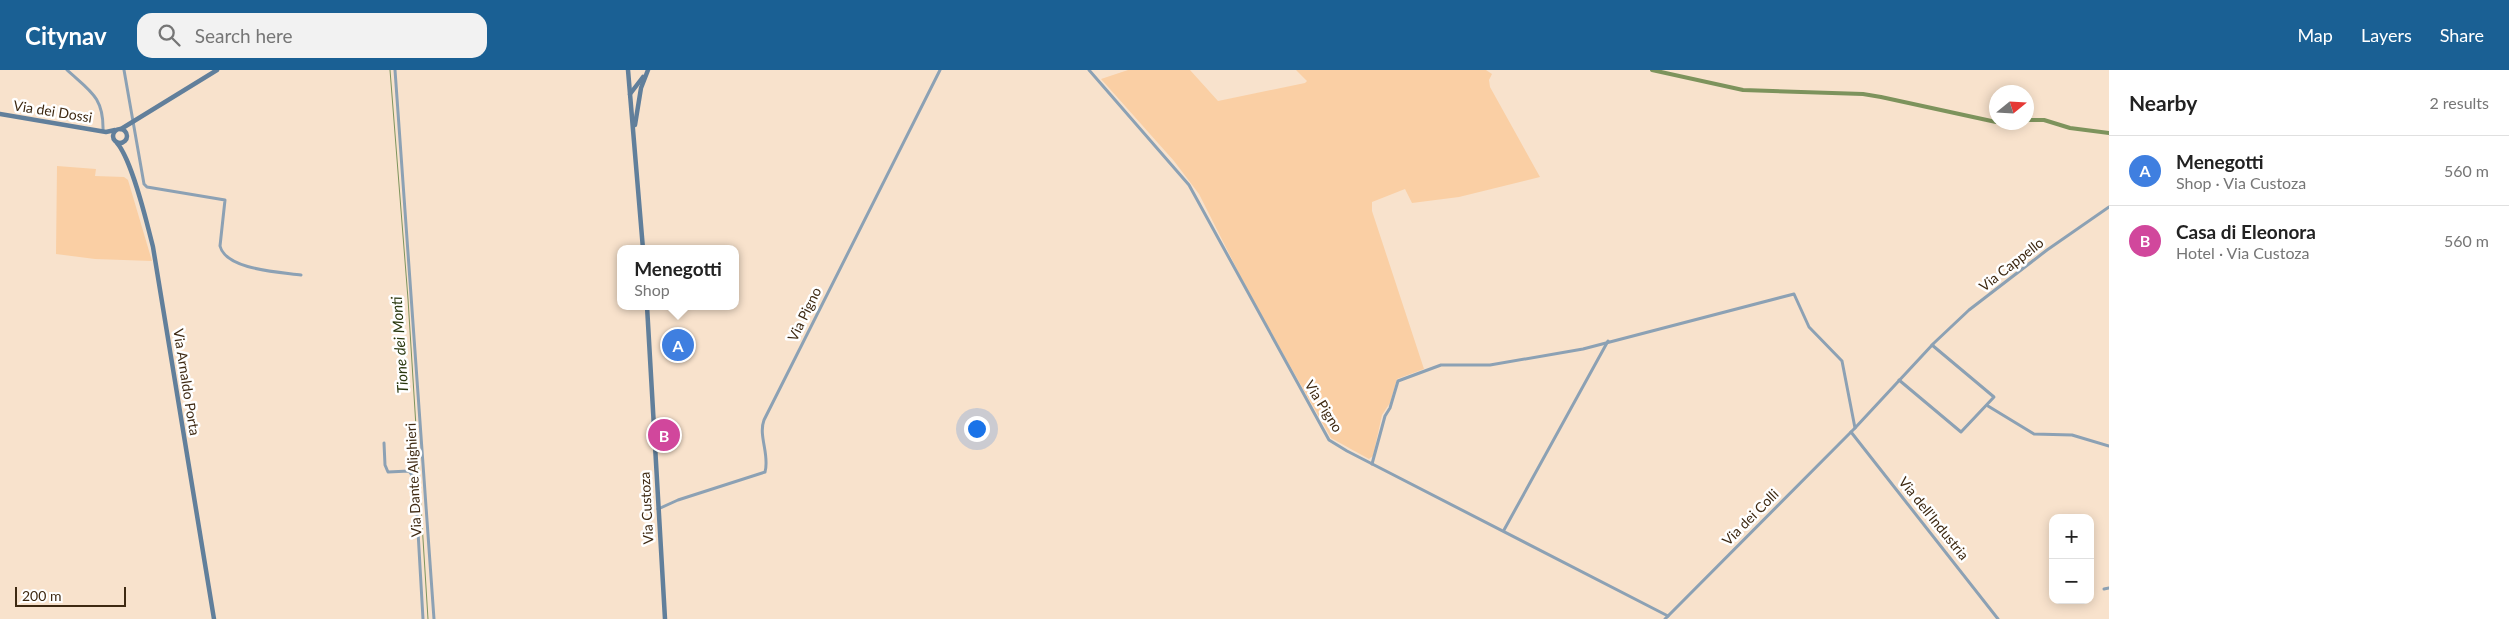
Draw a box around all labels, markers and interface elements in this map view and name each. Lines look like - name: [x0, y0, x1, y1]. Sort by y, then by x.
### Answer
- search box: [137, 13, 487, 58]
- text: Citynav: [25, 21, 107, 50]
- icon: search: [155, 21, 183, 49]
- text: Search here: [195, 24, 293, 47]
- text: Map: [2297, 24, 2333, 46]
- text: Layers: [2361, 24, 2412, 46]
- text: Share: [2440, 24, 2484, 46]
- north arrow: [1989, 85, 2034, 130]
- text: Nearby: [2129, 90, 2197, 115]
- text: 2 results: [2429, 93, 2489, 112]
- street label: Via dei Dossi: [12, 96, 94, 126]
- text: Menegotti: [2176, 150, 2264, 173]
- text: A: [2139, 161, 2151, 180]
- text: 560 m: [2444, 161, 2489, 180]
- text: Shop · Via Custoza: [2176, 173, 2306, 192]
- text: Casa di Eleonora: [2176, 220, 2316, 243]
- text: B: [2140, 231, 2150, 250]
- text: 560 m: [2444, 231, 2489, 250]
- street label: Via Cappello: [1975, 233, 2047, 295]
- text: Hotel · Via Custoza: [2176, 243, 2310, 262]
- popup: [617, 245, 739, 310]
- text: Menegotti: [634, 257, 722, 280]
- text: Shop: [634, 280, 670, 299]
- street label: Via Pigno: [784, 284, 824, 344]
- water label: Tione dei Monti: [387, 296, 411, 394]
- pin: A: [662, 326, 694, 364]
- street label: Via Arnaldo Porta: [170, 327, 204, 437]
- street label: Via Pigno: [1301, 377, 1347, 435]
- pin: B: [648, 416, 680, 454]
- your location: [964, 416, 990, 442]
- street label: Via Dante Alighieri: [402, 422, 424, 538]
- street label: Via Custoza: [636, 471, 656, 545]
- street label: Via dell'Industria: [1895, 473, 1973, 563]
- street label: Via dei Colli: [1718, 485, 1782, 549]
- map controls: [2049, 514, 2094, 604]
- button: +: [2049, 514, 2094, 559]
- button: −: [2049, 559, 2094, 604]
- scale bar: [15, 584, 126, 607]
- text: 200 m: [22, 587, 61, 604]

